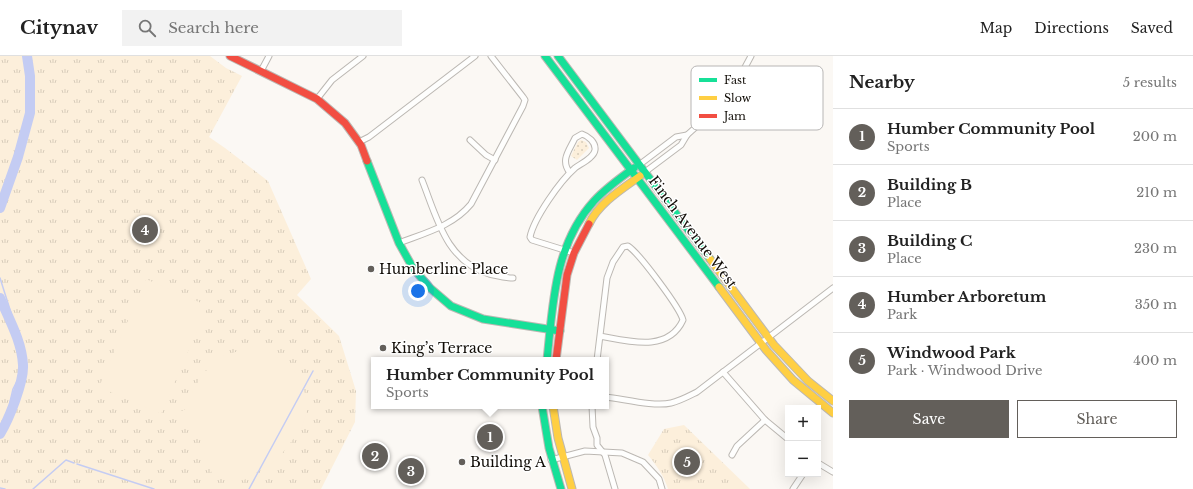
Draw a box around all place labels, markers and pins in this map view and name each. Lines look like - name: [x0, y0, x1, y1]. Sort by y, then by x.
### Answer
- pin: 4: [132, 215, 158, 245]
- place label: Humberline Place: [379, 260, 508, 278]
- marker: Humberline Place: [366, 264, 376, 274]
- place label: King’s Terrace: [391, 339, 492, 357]
- marker: King’s Terrace: [378, 343, 388, 353]
- pin: 1: [477, 422, 503, 452]
- pin: 2: [362, 441, 388, 471]
- pin: 5: [674, 447, 700, 477]
- place label: Building A: [470, 453, 546, 471]
- pin: 3: [398, 456, 424, 486]
- marker: Building A: [457, 457, 467, 467]

